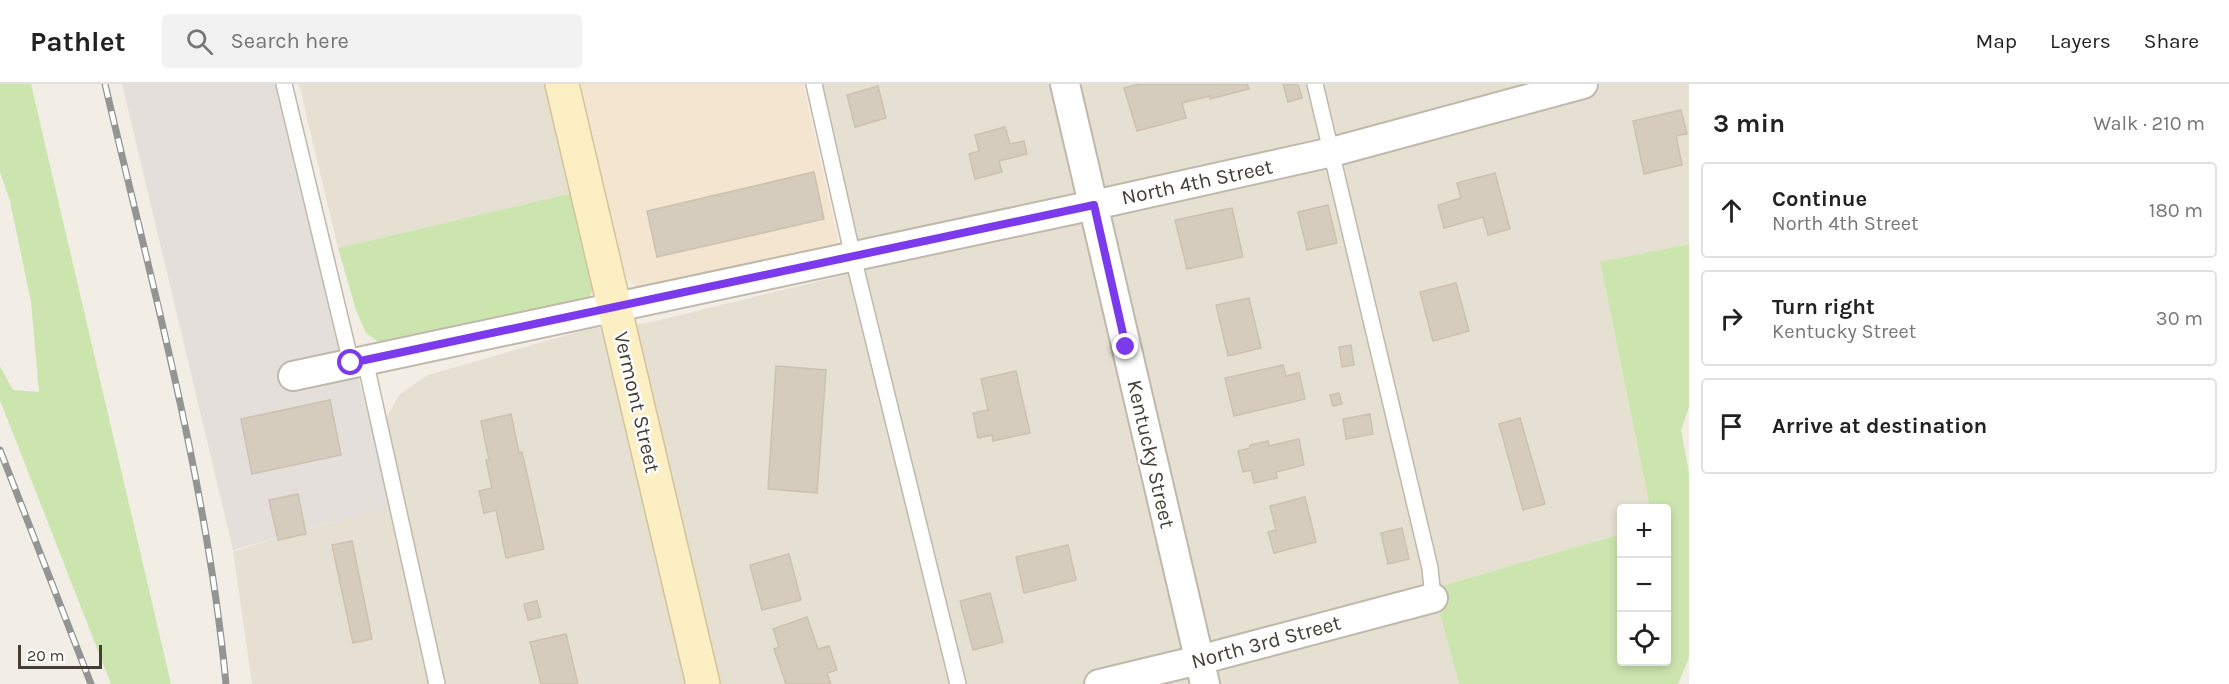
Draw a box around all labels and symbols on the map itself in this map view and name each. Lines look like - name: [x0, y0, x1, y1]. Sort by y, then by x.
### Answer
- street label: North 4th Street: [1119, 154, 1275, 210]
- street label: Vermont Street: [609, 329, 665, 475]
- route end: [1112, 333, 1138, 359]
- route start: [337, 349, 363, 375]
- street label: Kentucky Street: [1122, 377, 1180, 531]
- street label: North 3rd Street: [1188, 610, 1344, 674]
- scale bar: [18, 642, 102, 670]

